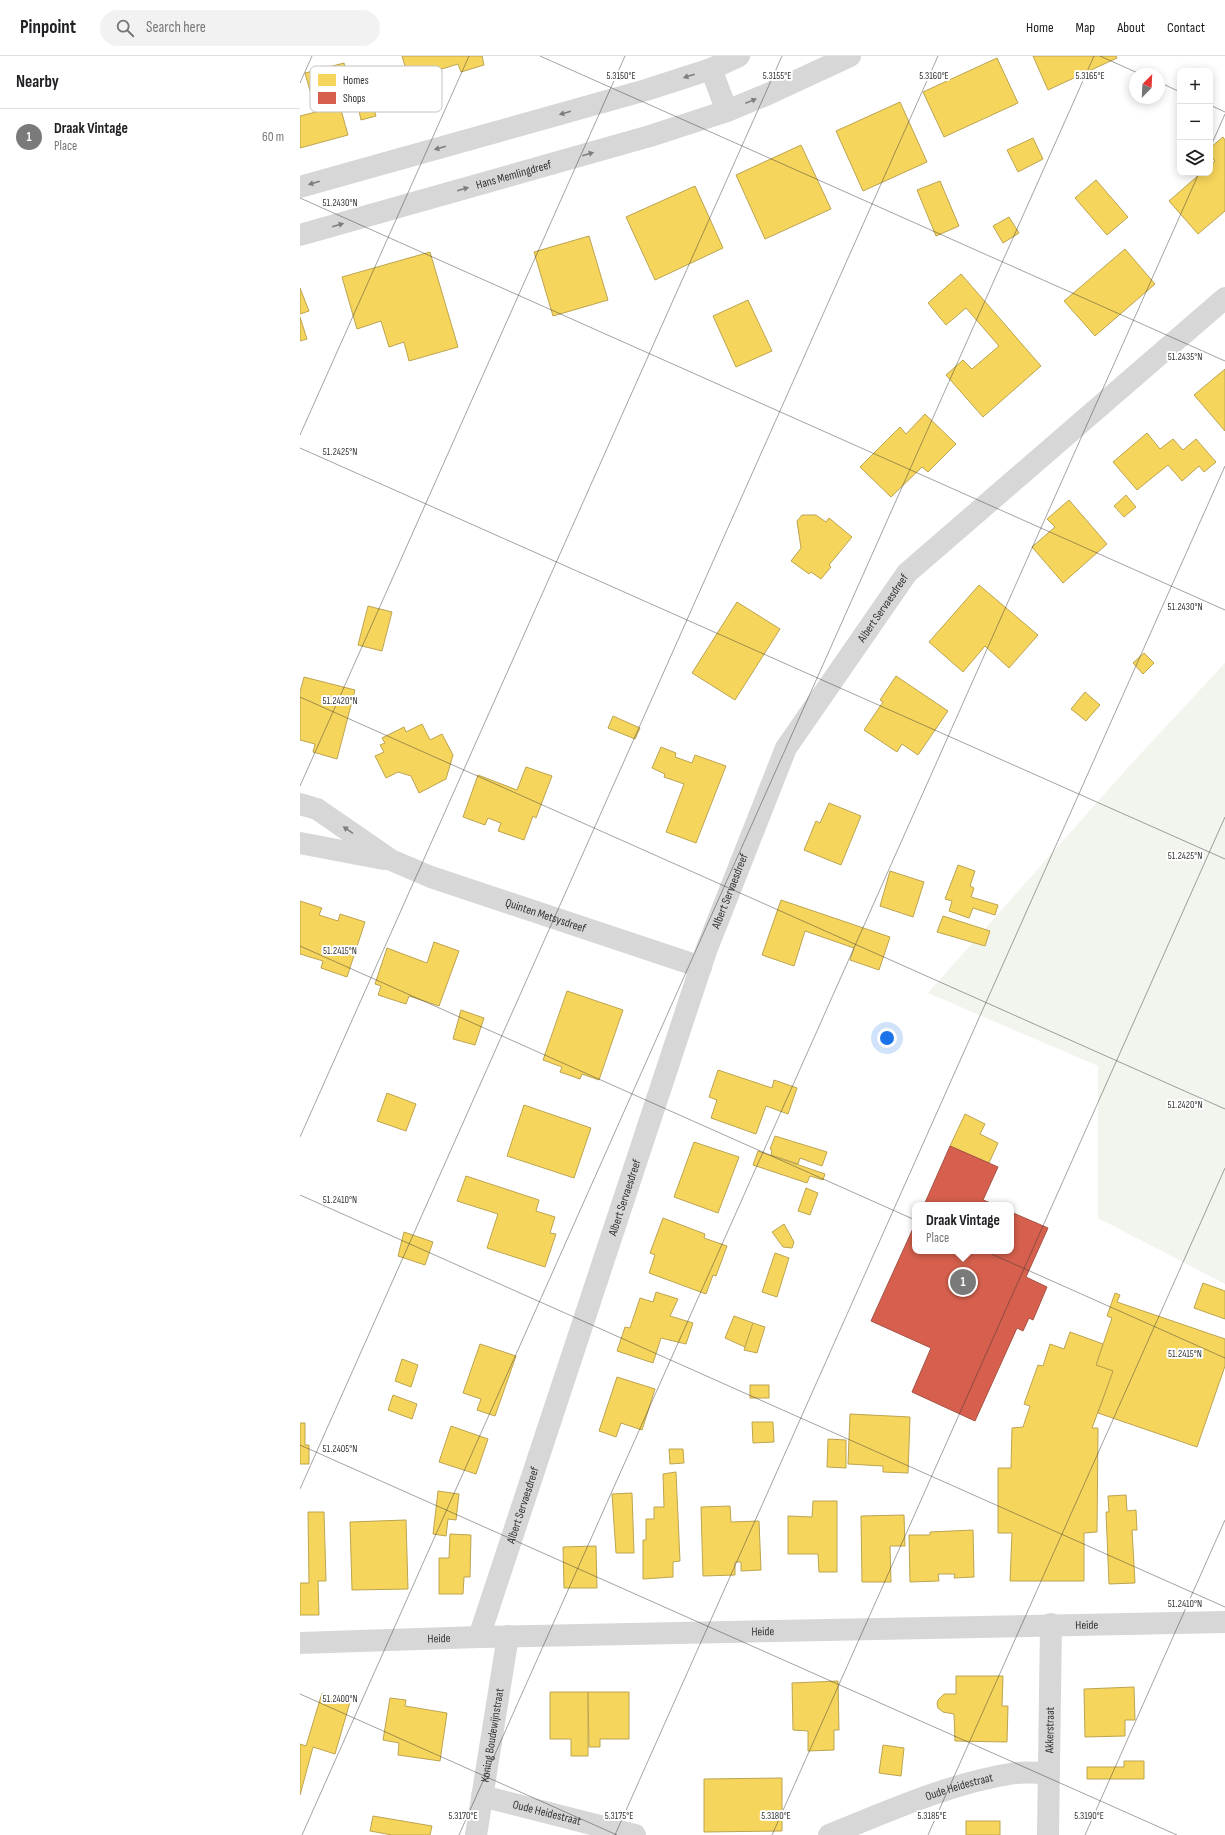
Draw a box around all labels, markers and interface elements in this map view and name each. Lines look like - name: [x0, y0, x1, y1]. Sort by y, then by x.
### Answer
- search box: [100, 10, 380, 46]
- text: Pinpoint: [20, 16, 76, 39]
- icon: search: [114, 17, 136, 39]
- text: Search here: [146, 18, 206, 37]
- text: Home: [1026, 19, 1054, 36]
- text: Map: [1076, 19, 1095, 36]
- text: About: [1117, 19, 1145, 36]
- text: Contact: [1167, 19, 1205, 36]
- legend: [310, 66, 442, 112]
- north arrow: [1129, 68, 1165, 104]
- map controls: [1177, 68, 1213, 176]
- button: +: [1177, 68, 1213, 104]
- text: 5.3150°E: [606, 70, 636, 82]
- text: 5.3155°E: [763, 70, 791, 82]
- text: 5.3160°E: [919, 70, 949, 82]
- text: 5.3165°E: [1075, 70, 1105, 82]
- text: Nearby: [16, 72, 59, 92]
- one-way arrow: [683, 73, 695, 79]
- text: Homes: [343, 74, 369, 87]
- text: Shops: [343, 92, 366, 105]
- one-way arrow: [746, 97, 758, 103]
- button: −: [1177, 104, 1213, 140]
- one-way arrow: [559, 110, 571, 116]
- text: Draak Vintage: [54, 119, 128, 138]
- text: 1: [26, 129, 32, 145]
- text: 60 m: [262, 129, 284, 145]
- text: Place: [54, 138, 77, 154]
- button: layers: [1177, 140, 1213, 176]
- one-way arrow: [433, 145, 445, 151]
- one-way arrow: [582, 151, 594, 157]
- street label: Hans Memlingdreef: [474, 157, 554, 192]
- one-way arrow: [308, 180, 321, 186]
- one-way arrow: [457, 186, 469, 192]
- text: 51.2430°N: [322, 197, 358, 209]
- one-way arrow: [332, 222, 344, 228]
- text: 51.2435°N: [1168, 351, 1202, 363]
- text: 51.2425°N: [323, 446, 357, 458]
- street label: Albert Servaesdreef: [853, 571, 912, 646]
- text: 51.2430°N: [1167, 601, 1203, 613]
- text: 51.2420°N: [323, 695, 357, 707]
- one-way arrow: [342, 826, 353, 834]
- text: 51.2425°N: [1168, 850, 1202, 862]
- street label: Albert Servaesdreef: [708, 851, 751, 932]
- street label: Quinten Metsysdreef: [504, 895, 588, 936]
- text: 51.2415°N: [323, 945, 357, 957]
- your location: [877, 1028, 897, 1048]
- text: 51.2420°N: [1168, 1099, 1202, 1111]
- street label: Albert Servaesdreef: [605, 1157, 644, 1239]
- text: 51.2410°N: [323, 1194, 357, 1206]
- popup: [912, 1202, 1014, 1254]
- text: Draak Vintage: [926, 1211, 1000, 1230]
- text: Place: [926, 1230, 949, 1246]
- pin: 1: [950, 1267, 976, 1297]
- text: 51.2415°N: [1168, 1348, 1202, 1360]
- text: 51.2405°N: [323, 1443, 357, 1455]
- street label: Albert Servaesdreef: [503, 1464, 542, 1546]
- text: 51.2410°N: [1168, 1598, 1202, 1610]
- street label: Heide: [1075, 1617, 1099, 1633]
- street label: Heide: [751, 1624, 775, 1639]
- street label: Heide: [427, 1630, 451, 1646]
- street label: Koning Boudewijnstraat: [477, 1687, 507, 1783]
- text: 51.2400°N: [322, 1693, 358, 1705]
- street label: Akkerstraat: [1042, 1706, 1057, 1754]
- street label: Oude Heidestraat: [923, 1770, 995, 1804]
- street label: Oude Heidestraat: [511, 1797, 583, 1829]
- text: 5.3170°E: [448, 1810, 478, 1822]
- text: 5.3175°E: [605, 1810, 633, 1822]
- text: 5.3180°E: [761, 1810, 791, 1822]
- text: 5.3185°E: [917, 1810, 947, 1822]
- text: 5.3190°E: [1074, 1810, 1104, 1822]

